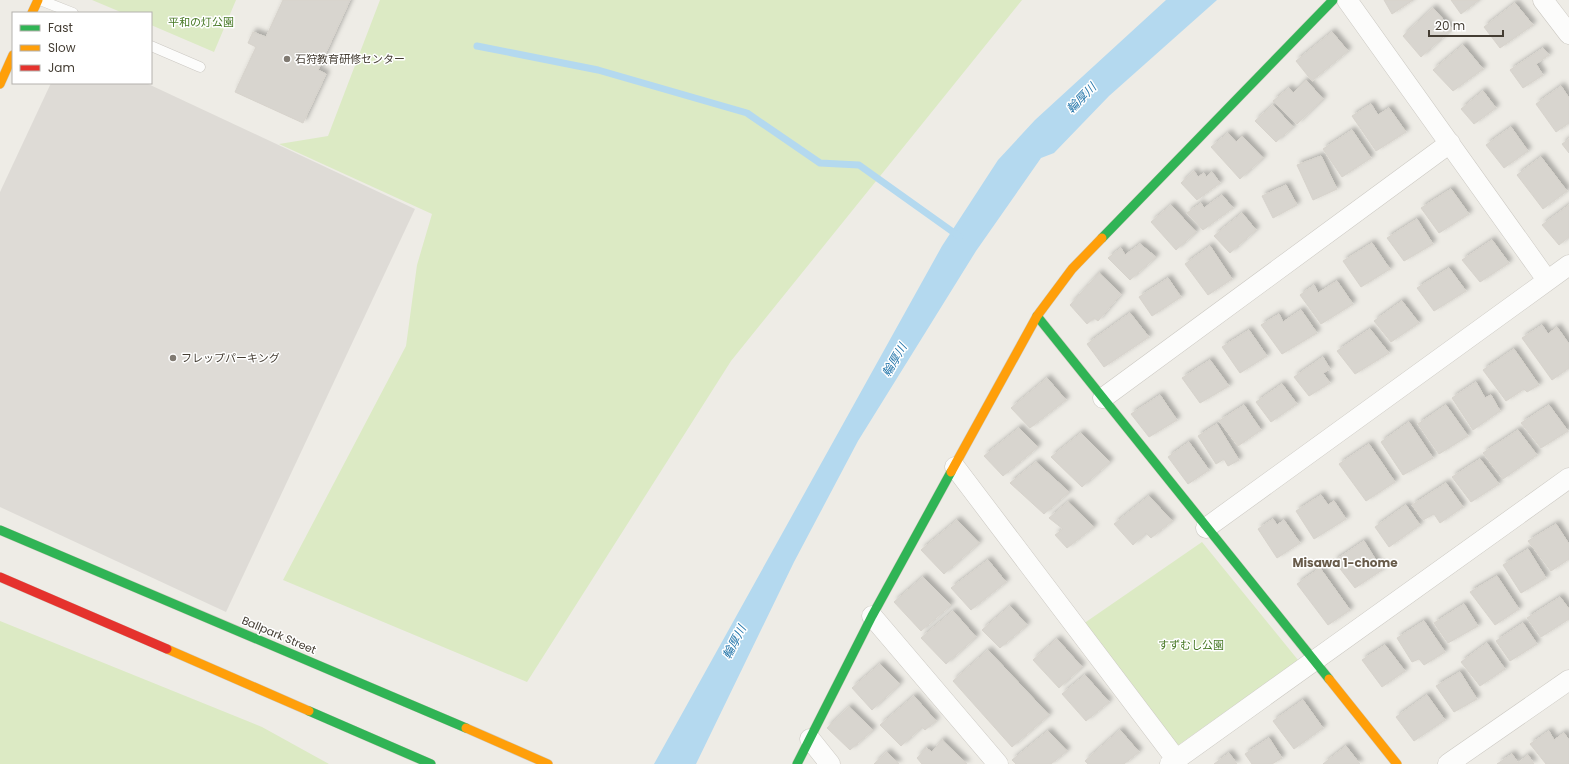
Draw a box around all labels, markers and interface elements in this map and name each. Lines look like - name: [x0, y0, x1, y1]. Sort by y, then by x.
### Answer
- legend: [12, 12, 152, 84]
- scale bar: [1429, 12, 1503, 38]
- park label: 平和の灯公園: [168, 14, 234, 30]
- text: 20 m: [1435, 17, 1465, 34]
- text: Fast: [48, 19, 73, 36]
- text: Slow: [48, 39, 76, 56]
- place label: 石狩教育研修センター: [295, 51, 405, 67]
- marker: 石狩教育研修センター: [282, 54, 292, 64]
- text: Jam: [48, 59, 75, 76]
- water label: 輪厚川: [1062, 78, 1101, 117]
- water label: 輪厚川: [878, 338, 911, 380]
- place label: フレップパーキング: [181, 350, 280, 366]
- marker: フレップパーキング: [168, 353, 178, 363]
- district label: Misawa 1-chome: [1292, 554, 1398, 571]
- street label: Ballpark Street: [239, 612, 319, 658]
- water label: 輪厚川: [718, 620, 751, 662]
- park label: すずむし公園: [1158, 637, 1224, 653]

